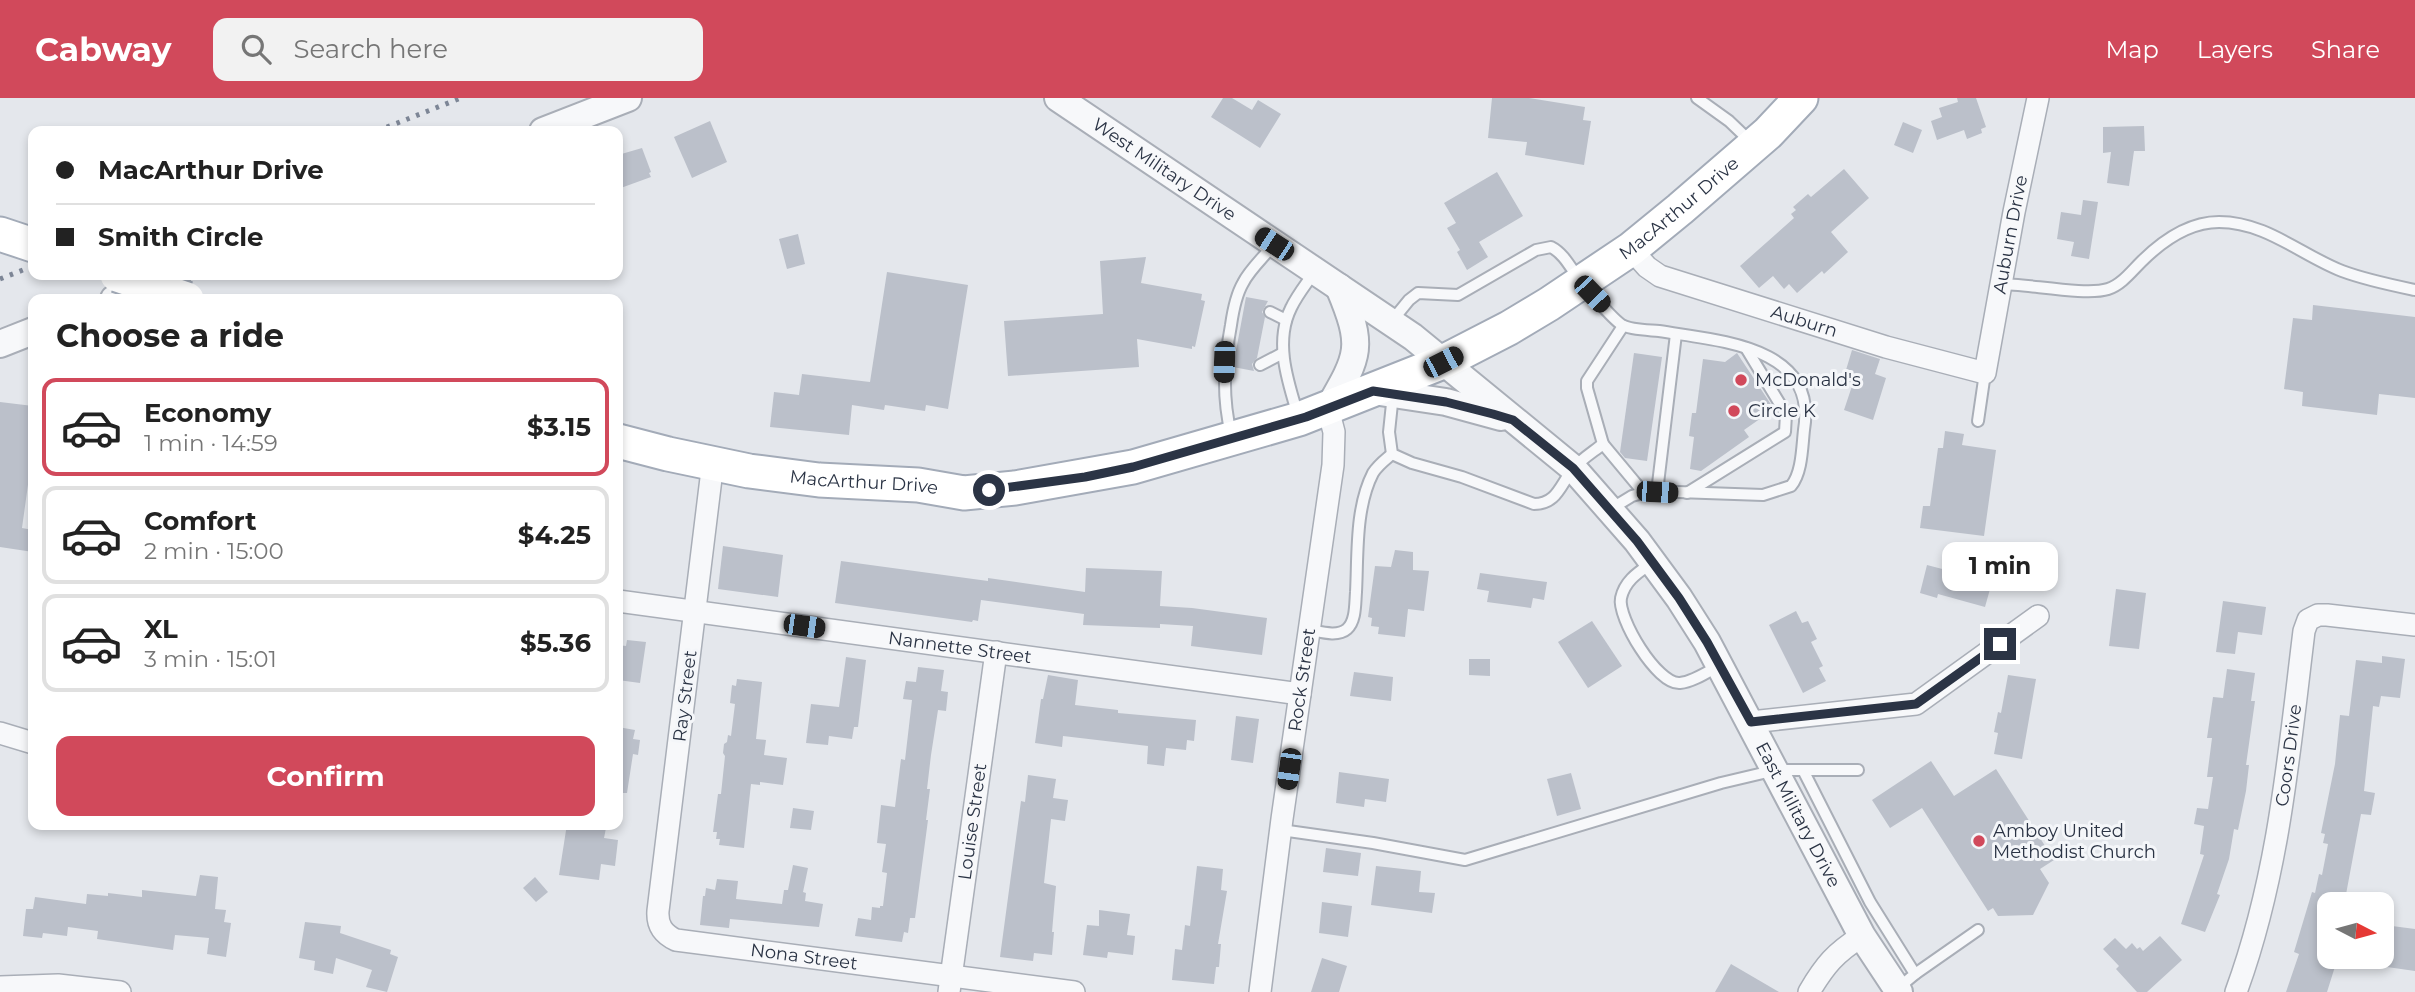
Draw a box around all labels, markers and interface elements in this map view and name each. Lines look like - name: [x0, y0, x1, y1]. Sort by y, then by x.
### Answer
- search box: [213, 18, 703, 81]
- text: Cabway: [35, 29, 171, 69]
- icon: search: [237, 30, 275, 68]
- text: Search here: [293, 33, 448, 65]
- text: Map: [2105, 35, 2159, 64]
- text: Layers: [2197, 35, 2273, 64]
- text: Share: [2311, 35, 2380, 64]
- street label: West Military Drive: [1088, 113, 1240, 226]
- street label: MacArthur Drive: [1615, 152, 1743, 265]
- text: MacArthur Drive: [98, 154, 324, 186]
- street label: Auburn Drive: [1988, 173, 2033, 296]
- text: Smith Circle: [98, 221, 263, 253]
- car: [1251, 224, 1298, 264]
- car: [1570, 272, 1615, 316]
- street label: Auburn: [1768, 301, 1840, 342]
- text: Choose a ride: [56, 316, 284, 355]
- car: [1213, 341, 1236, 383]
- car: [1420, 343, 1467, 381]
- place label: McDonald's: [1755, 369, 1861, 391]
- marker: McDonald's: [1733, 372, 1749, 388]
- icon: car: [60, 396, 123, 459]
- text: Economy: [144, 397, 271, 429]
- place label: Circle K: [1748, 400, 1816, 422]
- marker: Circle K: [1726, 403, 1742, 419]
- text: $3.15: [527, 411, 591, 443]
- text: 1 min · 14:59: [144, 429, 278, 457]
- street label: MacArthur Drive: [788, 465, 940, 499]
- route start: [973, 474, 1005, 506]
- car: [1636, 480, 1679, 504]
- icon: car: [60, 504, 123, 567]
- text: Comfort: [144, 505, 256, 537]
- text: $4.25: [518, 519, 591, 551]
- text: 2 min · 15:00: [144, 537, 284, 565]
- callout: 1 min: [1942, 542, 2058, 592]
- text: 1 min: [1969, 552, 2031, 580]
- icon: car: [60, 612, 123, 675]
- text: XL: [144, 613, 178, 645]
- car: [782, 613, 827, 639]
- text: $5.36: [520, 627, 591, 659]
- street label: Nannette Street: [887, 627, 1033, 668]
- street label: Rock Street: [1284, 627, 1320, 733]
- route end: [1984, 628, 2016, 660]
- text: 3 min · 15:01: [144, 645, 277, 673]
- street label: Ray Street: [668, 649, 702, 743]
- street label: Coors Drive: [2271, 703, 2306, 808]
- button: Confirm: [56, 736, 595, 816]
- street label: East Military Drive: [1751, 738, 1845, 891]
- car: [1276, 747, 1303, 791]
- street label: Louise Street: [954, 762, 991, 881]
- place label: Amboy United Methodist Church: [1993, 820, 2156, 863]
- marker: Amboy United Methodist Church: [1971, 833, 1987, 849]
- north arrow: [2317, 892, 2394, 970]
- map controls: [2317, 892, 2394, 969]
- street label: Nona Street: [749, 939, 859, 975]

